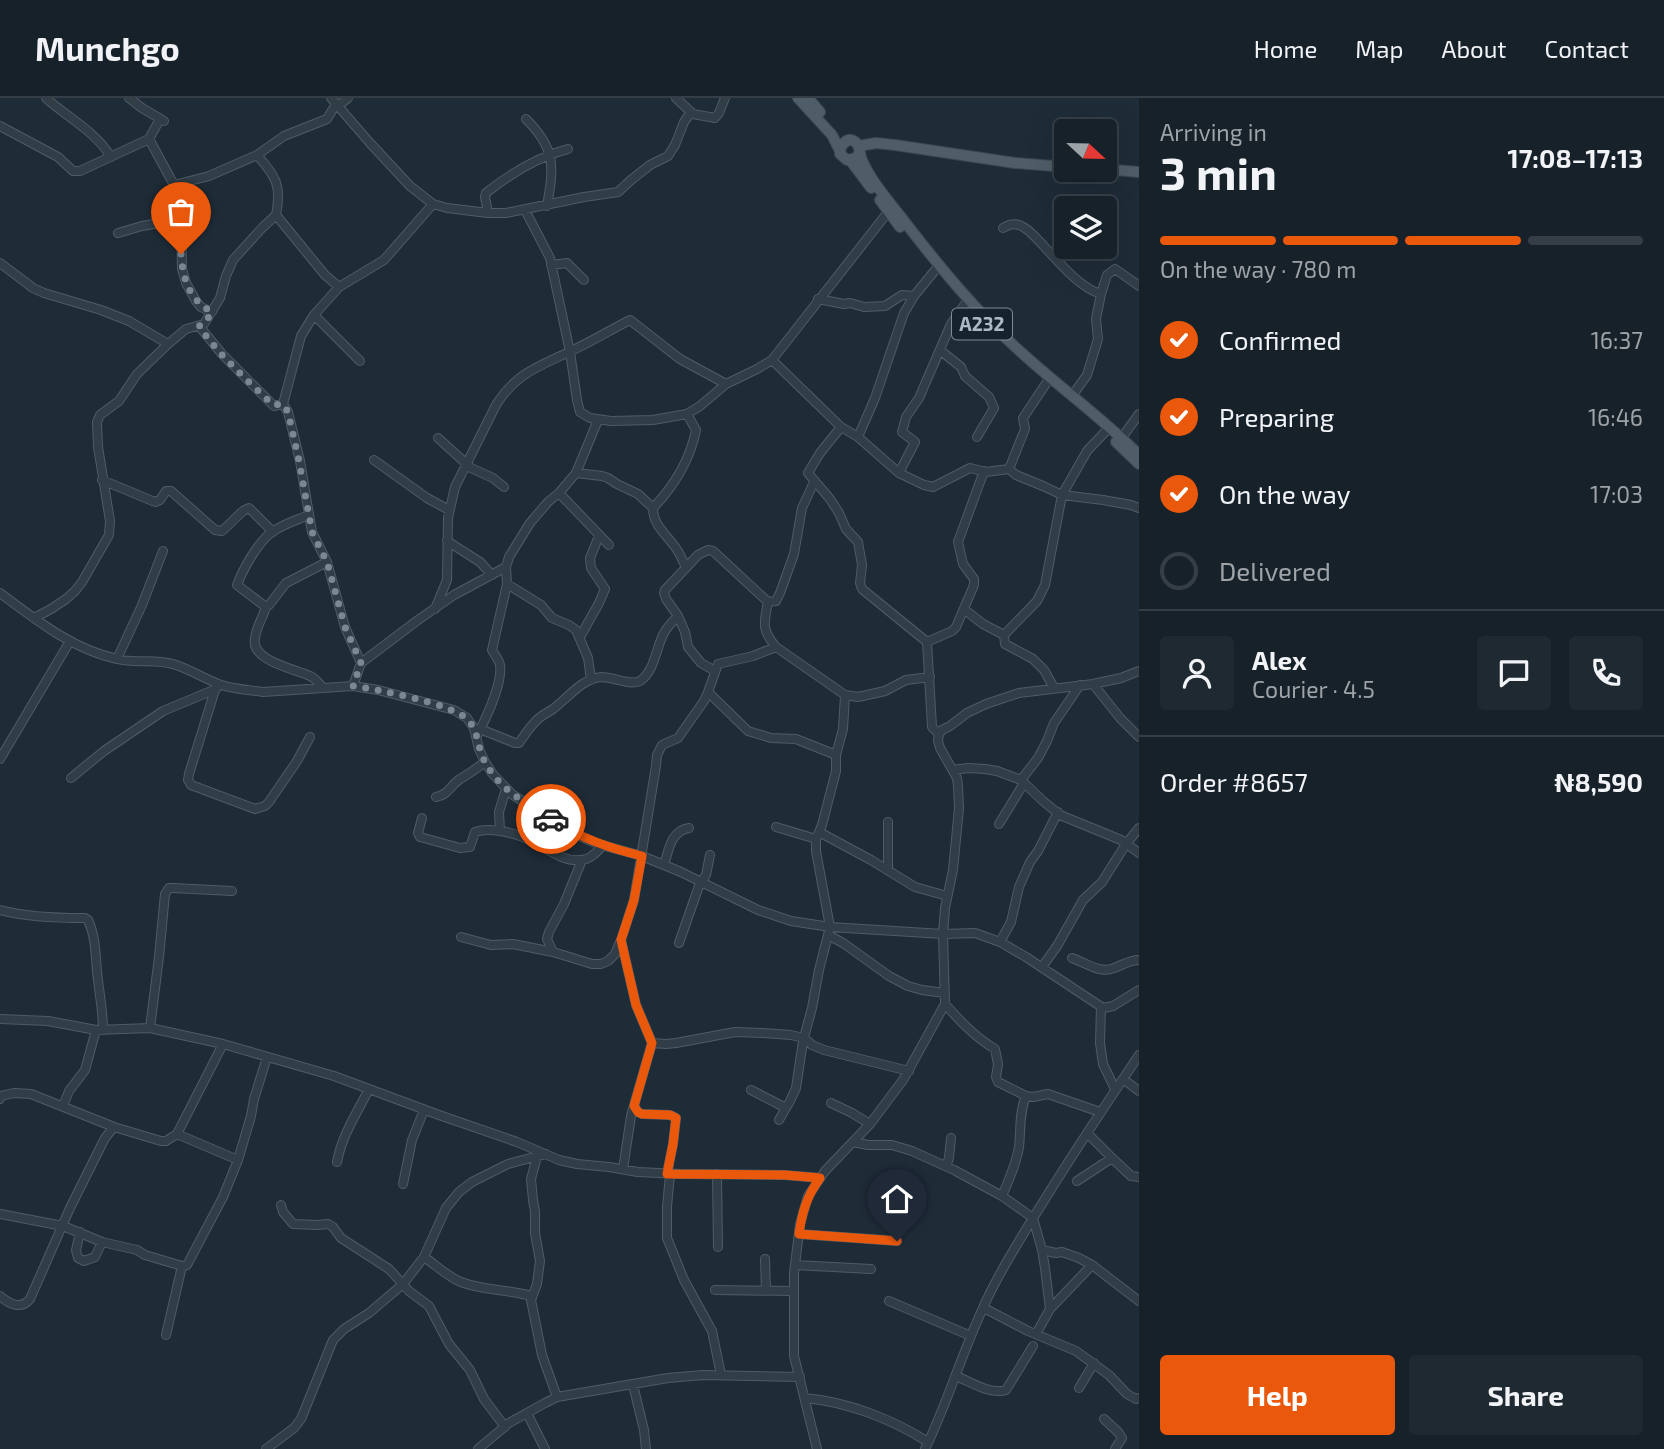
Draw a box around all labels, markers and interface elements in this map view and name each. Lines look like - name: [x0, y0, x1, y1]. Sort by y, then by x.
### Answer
- text: Munchgo: [35, 28, 180, 68]
- text: Home: [1254, 34, 1317, 63]
- text: Map: [1355, 34, 1403, 63]
- text: About: [1441, 34, 1507, 63]
- text: Contact: [1545, 34, 1629, 63]
- text: Arriving in: [1160, 118, 1267, 146]
- north arrow: [1054, 119, 1116, 182]
- map controls: [1054, 119, 1117, 259]
- text: 17:08–17:13: [1507, 142, 1643, 173]
- text: 3 min: [1160, 144, 1277, 199]
- pin: [151, 182, 211, 254]
- icon: bag: [162, 193, 200, 231]
- button: layers: [1054, 196, 1117, 259]
- text: On the way · 780 m: [1160, 255, 1356, 283]
- road number: A232: [952, 308, 1012, 340]
- icon: check: [1160, 321, 1198, 359]
- text: Confirmed: [1219, 324, 1342, 355]
- text: 16:37: [1591, 326, 1643, 354]
- icon: check: [1160, 398, 1198, 436]
- text: Preparing: [1219, 401, 1334, 432]
- text: 16:46: [1588, 403, 1643, 431]
- icon: check: [1160, 475, 1198, 513]
- text: On the way: [1219, 478, 1350, 509]
- text: 17:03: [1590, 480, 1643, 508]
- text: Delivered: [1219, 555, 1331, 586]
- button: person: [1160, 636, 1234, 710]
- button: chat: [1477, 636, 1551, 710]
- button: phone: [1569, 636, 1643, 710]
- text: Alex: [1252, 644, 1307, 675]
- text: Courier · 4.5: [1252, 675, 1375, 703]
- text: Order #8657: [1160, 766, 1308, 797]
- text: ₦8,590: [1554, 766, 1643, 797]
- courier: [516, 784, 586, 854]
- icon: car: [532, 800, 570, 838]
- pin: [867, 1169, 927, 1241]
- icon: home: [878, 1180, 916, 1218]
- button: Help: [1160, 1355, 1395, 1435]
- button: Share: [1409, 1355, 1643, 1435]

